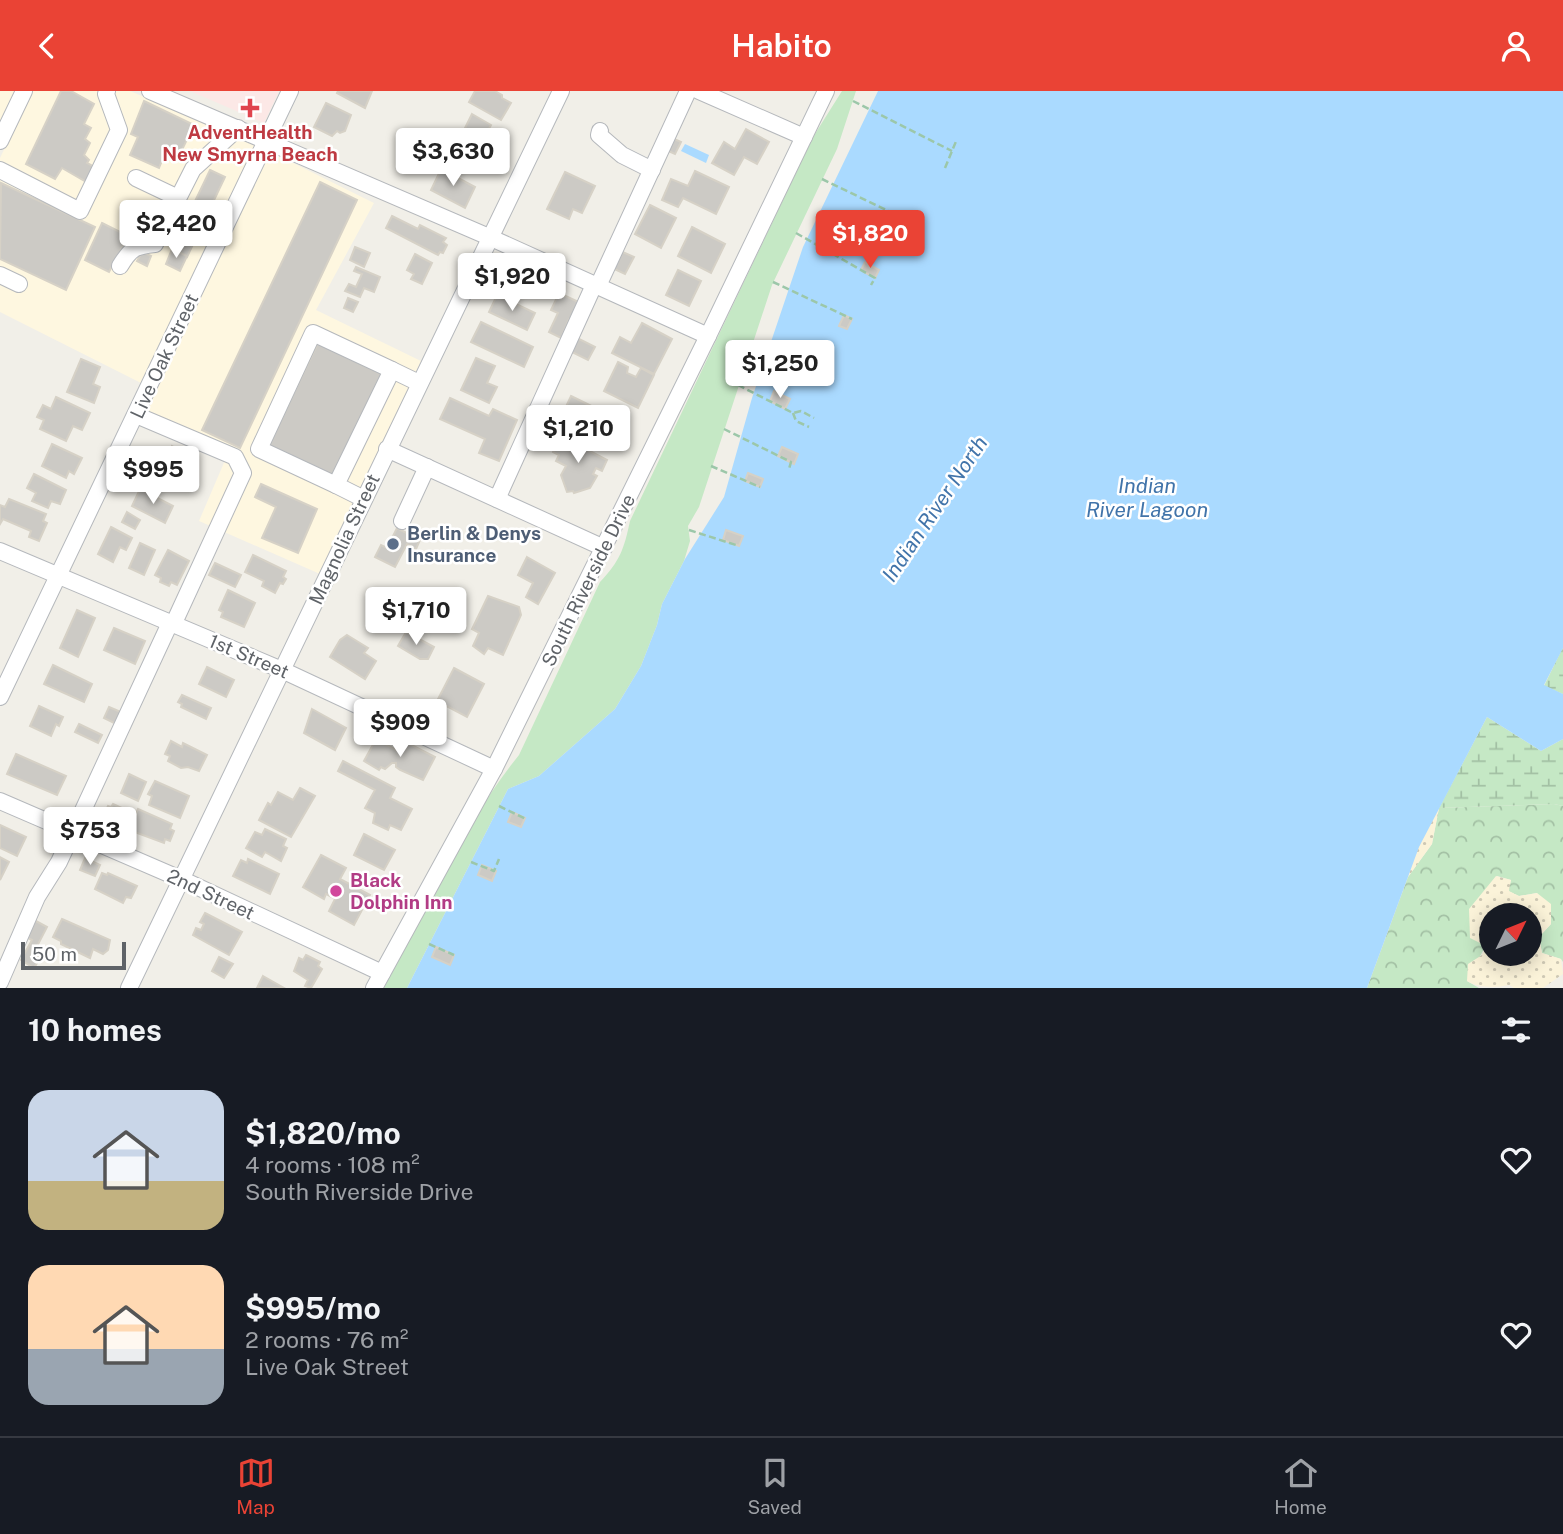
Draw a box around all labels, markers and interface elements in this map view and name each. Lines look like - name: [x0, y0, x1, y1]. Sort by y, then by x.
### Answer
- icon: back: [28, 27, 66, 65]
- text: Habito: [731, 27, 832, 64]
- icon: person: [1497, 27, 1535, 65]
- marker: AdventHealth New Smyrna Beach: [240, 98, 260, 118]
- place label: AdventHealth New Smyrna Beach: [162, 121, 338, 165]
- pin: $3,630: [396, 129, 510, 188]
- text: $3,630: [412, 137, 494, 164]
- pin: $2,420: [119, 201, 233, 260]
- text: $2,420: [135, 209, 217, 236]
- pin: $1,820: [813, 211, 927, 270]
- text: $1,820: [832, 219, 908, 246]
- pin: $1,920: [455, 253, 569, 313]
- text: $1,920: [474, 262, 550, 289]
- street label: Live Oak Street: [125, 290, 203, 422]
- pin: $1,250: [723, 341, 837, 400]
- text: $1,250: [741, 349, 819, 376]
- pin: $1,210: [521, 405, 635, 465]
- text: $1,210: [542, 414, 614, 441]
- water label: Indian River North: [877, 431, 993, 586]
- pin: $995: [112, 447, 194, 506]
- text: $995: [122, 455, 184, 482]
- street label: Magnolia Street: [304, 470, 384, 608]
- water label: Indian River Lagoon: [1086, 473, 1208, 522]
- street label: South Riverside Drive: [537, 490, 639, 670]
- place label: Berlin & Denys Insurance: [407, 522, 541, 566]
- marker: Berlin & Denys Insurance: [385, 536, 401, 552]
- pin: $1,710: [359, 587, 473, 647]
- text: $1,710: [381, 596, 451, 623]
- street label: 1st Street: [206, 629, 292, 683]
- pin: $909: [359, 699, 441, 759]
- text: $909: [370, 708, 430, 735]
- pin: $753: [49, 807, 131, 867]
- text: $753: [60, 816, 120, 843]
- street label: 2nd Street: [164, 864, 258, 924]
- place label: Black Dolphin Inn: [350, 869, 453, 913]
- marker: Black Dolphin Inn: [328, 883, 344, 899]
- north arrow: [1479, 903, 1542, 966]
- map controls: [1479, 903, 1542, 966]
- scale bar: [21, 939, 126, 971]
- text: 50 m: [32, 943, 77, 965]
- icon: filters: [1497, 1011, 1535, 1049]
- text: 10 homes: [28, 1012, 162, 1048]
- text: $1,820/mo: [245, 1115, 401, 1151]
- icon: home: [84, 1118, 168, 1202]
- icon: heart: [1497, 1141, 1535, 1179]
- text: 4 rooms · 108 m²: [245, 1151, 420, 1178]
- text: South Riverside Drive: [245, 1178, 474, 1205]
- text: $995/mo: [245, 1290, 381, 1326]
- icon: home: [84, 1293, 168, 1377]
- icon: heart: [1497, 1316, 1535, 1354]
- text: 2 rooms · 76 m²: [245, 1326, 408, 1353]
- text: Live Oak Street: [245, 1353, 409, 1380]
- tab: Map: [236, 1454, 275, 1518]
- tab: Saved: [747, 1454, 802, 1518]
- tab: Home: [1274, 1454, 1327, 1518]

